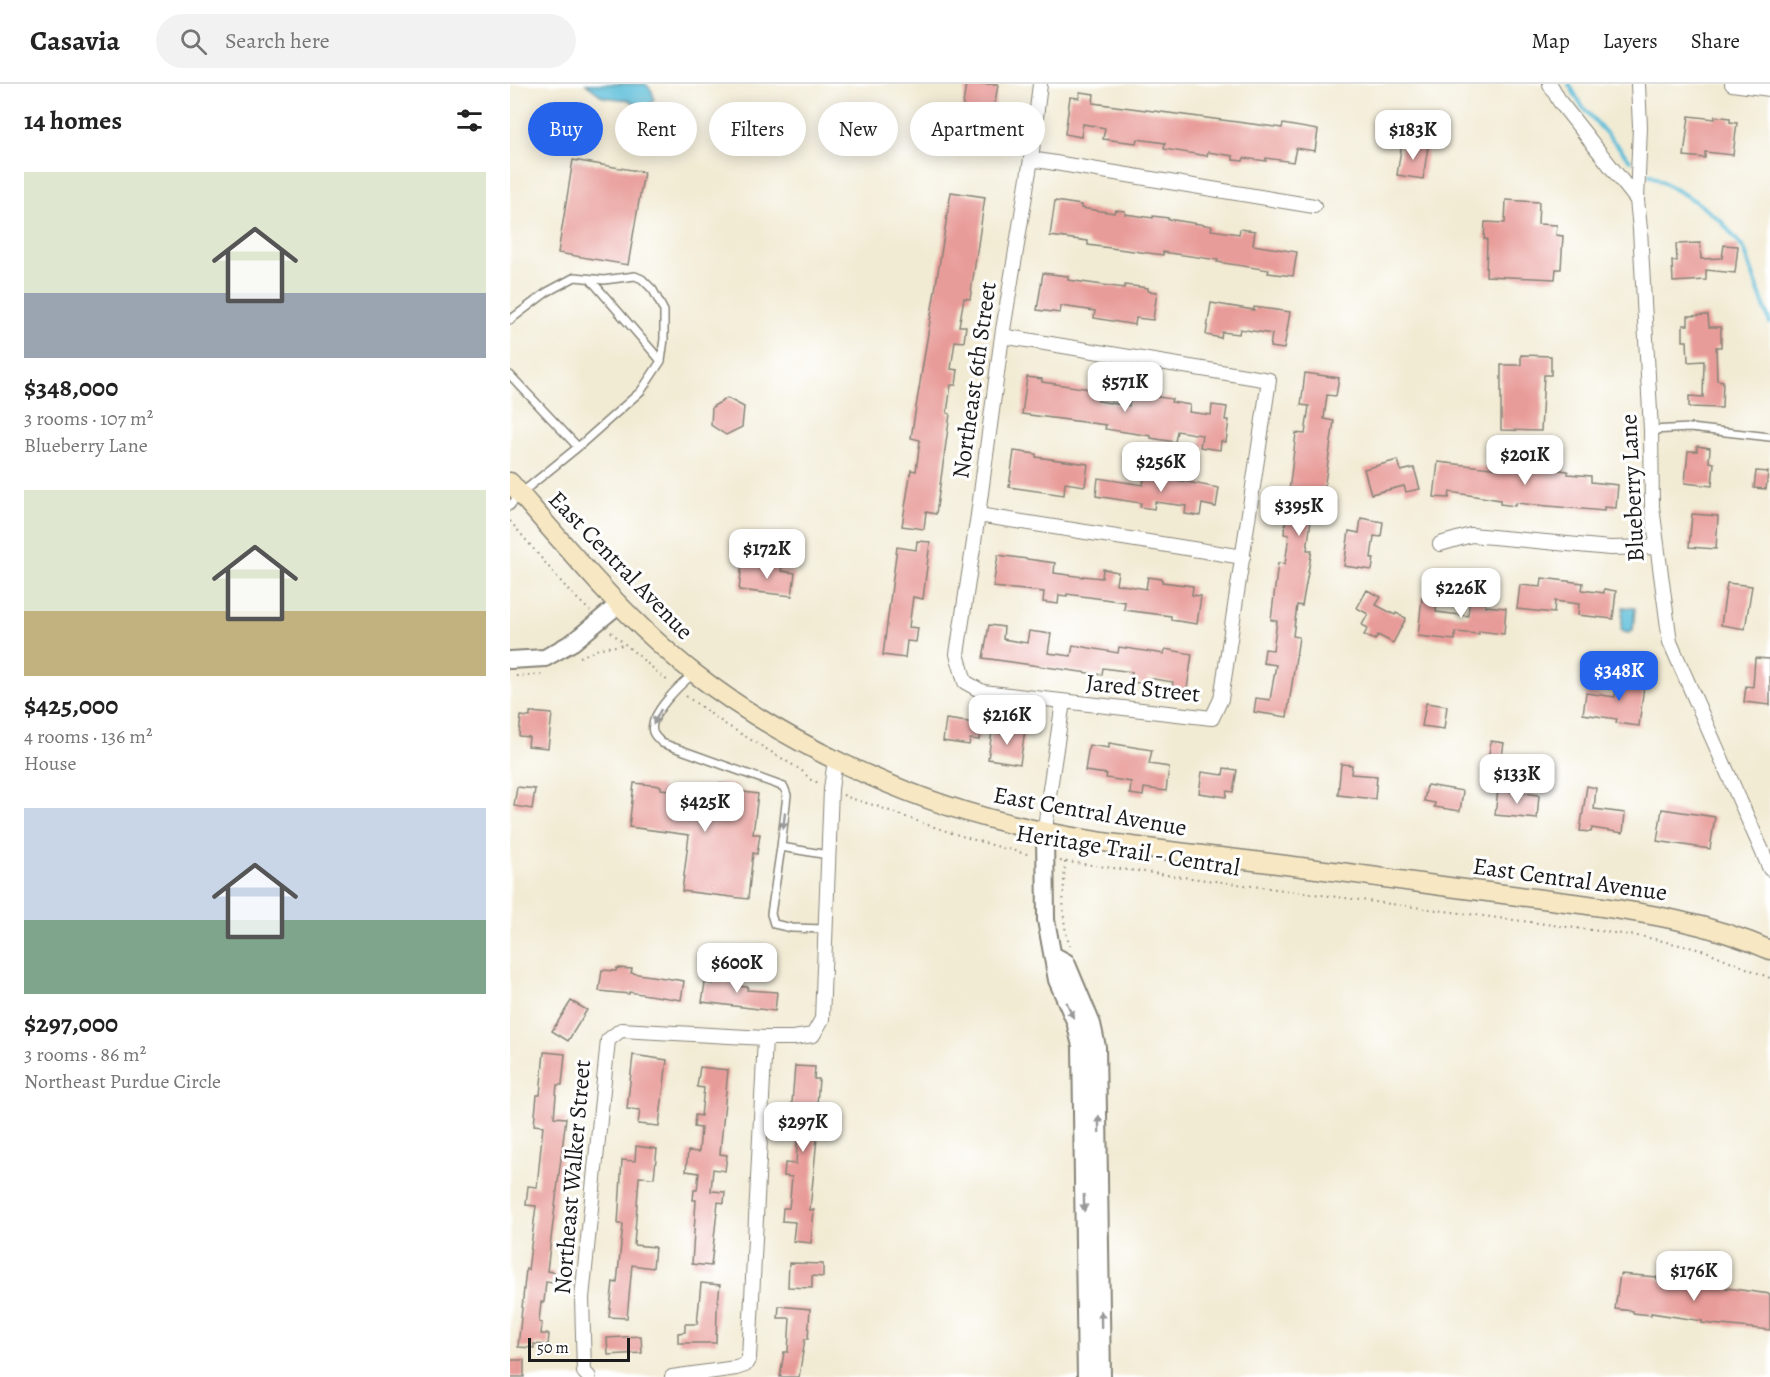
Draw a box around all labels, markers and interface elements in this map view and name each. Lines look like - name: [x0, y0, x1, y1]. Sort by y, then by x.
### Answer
- search box: [156, 14, 576, 68]
- text: Casavia: [30, 22, 120, 60]
- icon: search: [177, 25, 210, 58]
- text: Search here: [225, 26, 330, 56]
- text: Map: [1531, 27, 1570, 55]
- text: Layers: [1603, 27, 1658, 55]
- text: Share: [1691, 27, 1740, 55]
- chip: Buy: [528, 102, 603, 156]
- chip: Rent: [615, 102, 697, 156]
- chip: Filters: [709, 102, 806, 156]
- chip: New: [818, 102, 898, 156]
- chip: Apartment: [910, 102, 1045, 156]
- text: 14 homes: [24, 103, 122, 138]
- icon: filters: [453, 104, 486, 137]
- pin: $183K: [1371, 110, 1455, 161]
- text: $183K: [1389, 116, 1437, 143]
- icon: home: [201, 211, 309, 319]
- street label: Northeast 6th Street: [944, 279, 1004, 481]
- pin: $571K: [1083, 362, 1167, 413]
- text: $571K: [1102, 368, 1148, 395]
- text: $348,000: [24, 370, 118, 405]
- text: 3 rooms · 107 m²: [24, 405, 153, 432]
- street label: Blueberry Lane: [1612, 413, 1652, 563]
- text: Blueberry Lane: [24, 432, 148, 459]
- pin: $201K: [1483, 435, 1567, 486]
- text: $201K: [1500, 441, 1550, 468]
- pin: $256K: [1119, 442, 1203, 493]
- text: $256K: [1136, 448, 1186, 475]
- street label: East Central Avenue: [541, 483, 701, 647]
- pin: $395K: [1257, 486, 1341, 537]
- text: $395K: [1275, 492, 1323, 519]
- icon: home: [201, 529, 309, 637]
- pin: $172K: [725, 529, 809, 580]
- text: $172K: [743, 535, 791, 562]
- pin: $226K: [1419, 568, 1503, 619]
- text: $226K: [1435, 574, 1487, 601]
- pin: $348K: [1577, 651, 1661, 702]
- text: $348K: [1594, 657, 1644, 684]
- street label: Jared Street: [1084, 666, 1202, 710]
- text: $425,000: [24, 688, 118, 723]
- pin: $216K: [965, 695, 1049, 746]
- text: $216K: [983, 701, 1031, 728]
- one-way arrow: [653, 709, 662, 726]
- text: 4 rooms · 136 m²: [24, 723, 153, 750]
- text: House: [24, 750, 76, 777]
- pin: $133K: [1475, 754, 1559, 805]
- text: $133K: [1494, 760, 1540, 787]
- street label: East Central Avenue: [991, 778, 1189, 844]
- pin: $425K: [663, 782, 747, 833]
- text: $425K: [680, 788, 730, 815]
- one-way arrow: [780, 812, 789, 831]
- street label: Heritage Trail - Central: [1014, 817, 1242, 884]
- icon: home: [201, 847, 309, 955]
- street label: East Central Avenue: [1471, 850, 1669, 908]
- pin: $600K: [695, 943, 779, 994]
- text: $600K: [711, 949, 763, 976]
- one-way arrow: [1065, 1002, 1075, 1020]
- text: $297,000: [24, 1006, 118, 1041]
- text: 3 rooms · 86 m²: [24, 1041, 146, 1068]
- street label: Northeast Walker Street: [546, 1058, 598, 1296]
- text: Northeast Purdue Circle: [24, 1068, 221, 1095]
- pin: $297K: [761, 1102, 845, 1153]
- text: $297K: [778, 1108, 828, 1135]
- one-way arrow: [1094, 1114, 1104, 1133]
- one-way arrow: [1079, 1194, 1089, 1213]
- pin: $176K: [1652, 1251, 1736, 1302]
- text: $176K: [1670, 1257, 1718, 1284]
- one-way arrow: [1096, 1309, 1106, 1328]
- scale bar: [528, 1335, 630, 1362]
- text: 50 m: [537, 1337, 569, 1359]

